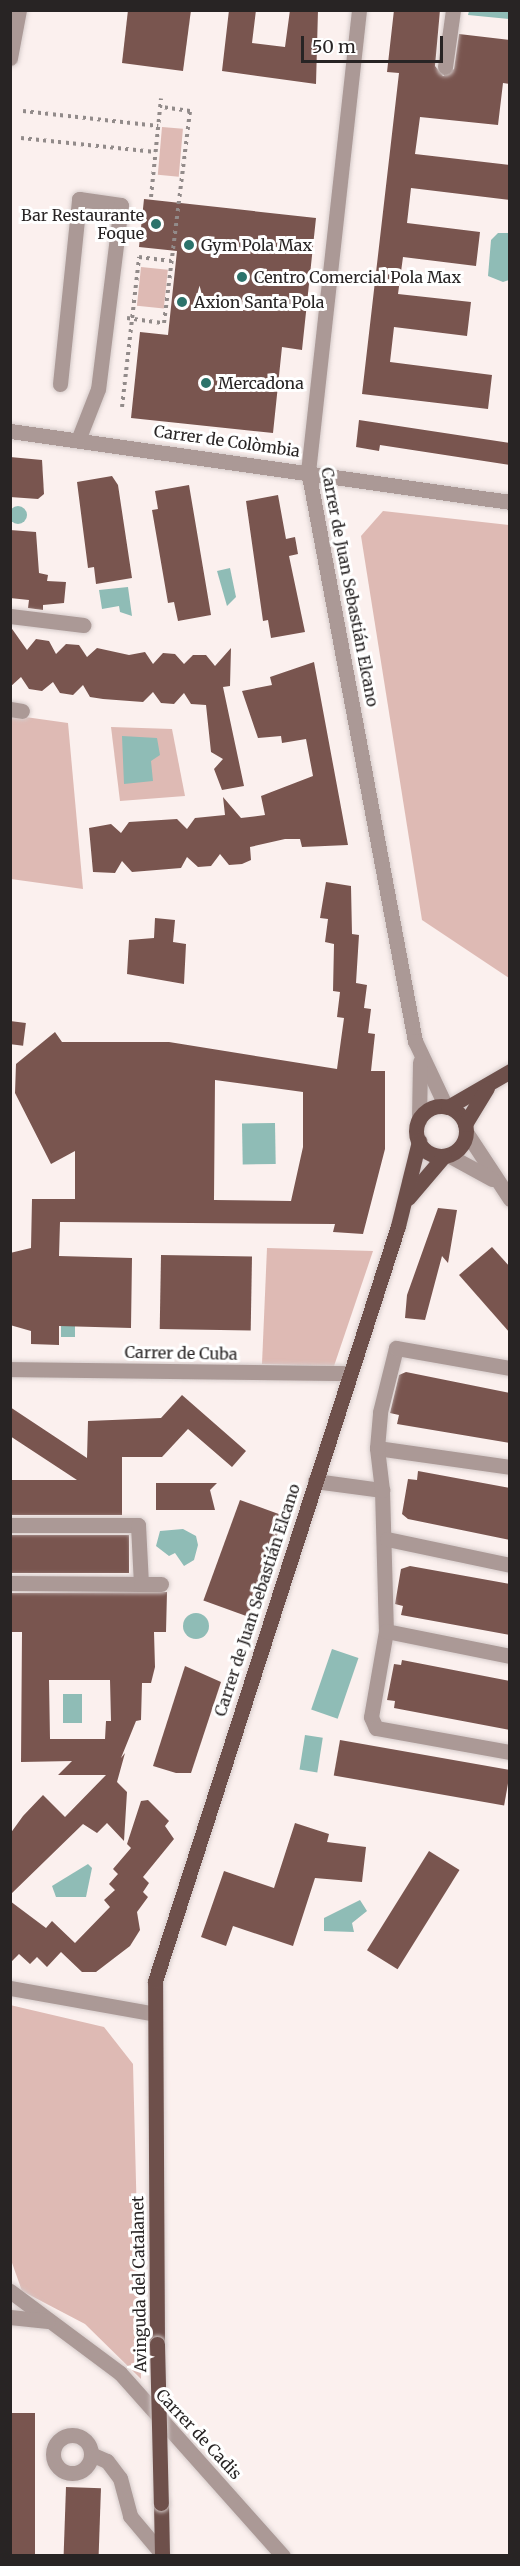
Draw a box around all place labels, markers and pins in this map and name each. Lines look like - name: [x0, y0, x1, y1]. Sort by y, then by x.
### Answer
- place label: Bar Restaurante Foque: [21, 205, 144, 243]
- marker: Bar Restaurante Foque: [149, 217, 163, 231]
- place label: Gym Pola Max: [201, 235, 312, 255]
- marker: Gym Pola Max: [182, 238, 196, 252]
- place label: Centro Comercial Pola Max: [254, 267, 461, 287]
- marker: Centro Comercial Pola Max: [235, 270, 249, 284]
- place label: Axion Santa Pola: [194, 292, 324, 312]
- marker: Axion Santa Pola: [175, 295, 189, 309]
- place label: Mercadona: [218, 373, 304, 393]
- marker: Mercadona: [199, 376, 213, 390]

